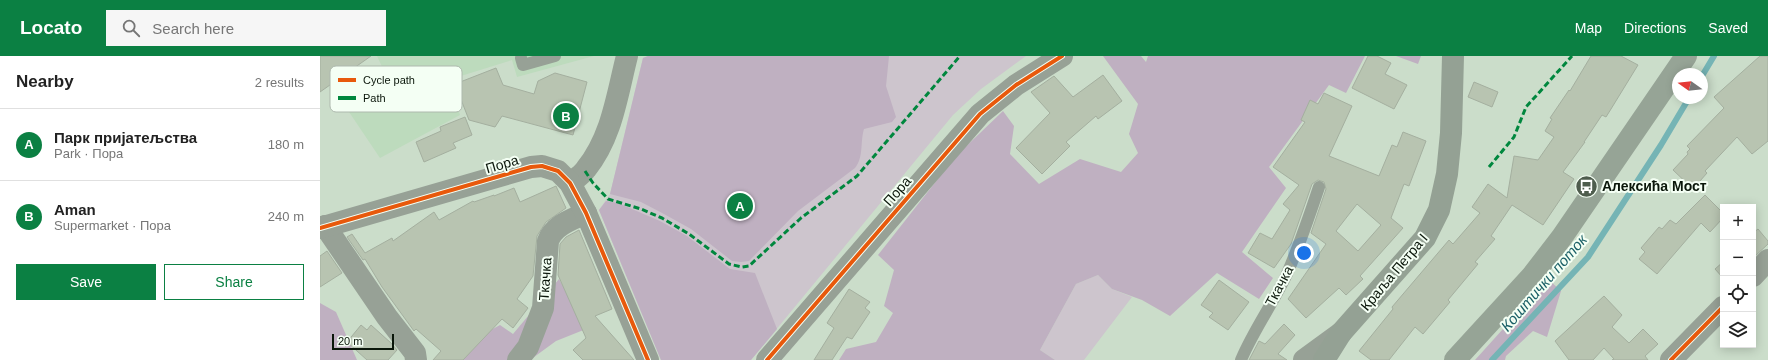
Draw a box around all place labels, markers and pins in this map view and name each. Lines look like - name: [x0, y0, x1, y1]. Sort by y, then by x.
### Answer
- pin: B: [553, 101, 579, 131]
- bus stop icon: Алексића Мост: [1573, 173, 1599, 199]
- place label: Алексића Мост: [1602, 178, 1707, 194]
- pin: A: [727, 191, 753, 221]

